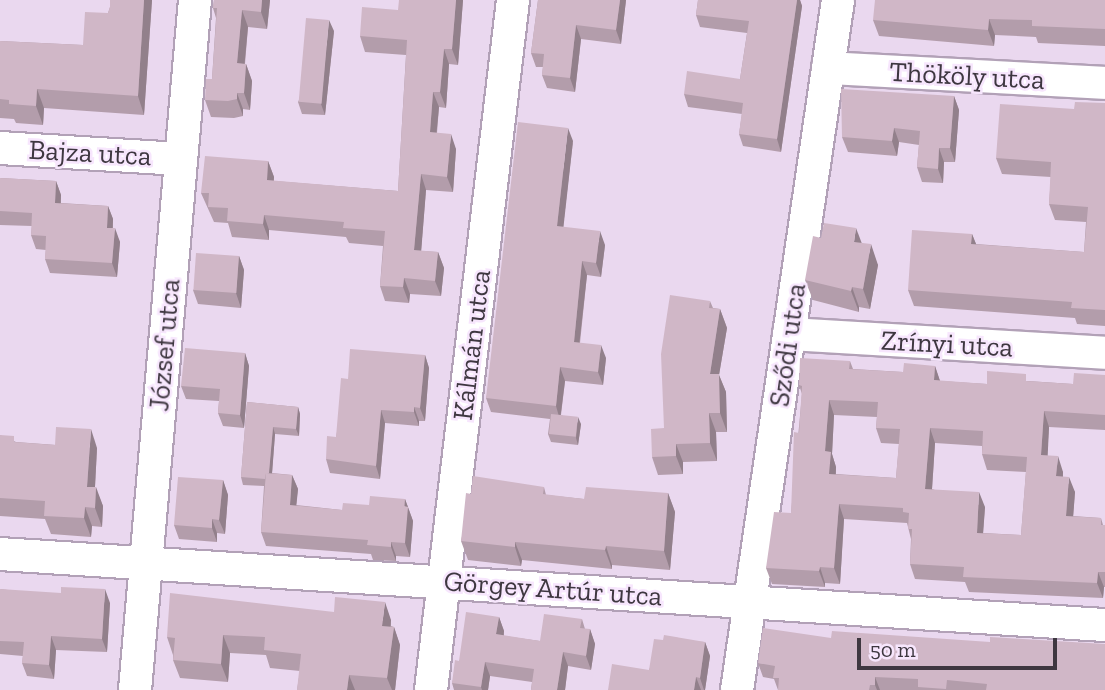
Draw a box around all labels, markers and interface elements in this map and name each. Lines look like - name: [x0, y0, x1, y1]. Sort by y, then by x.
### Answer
- street label: Thököly utca: [888, 55, 1046, 97]
- street label: Bajza utca: [28, 133, 152, 173]
- street label: Kálmán utca: [446, 268, 498, 422]
- street label: József utca: [142, 277, 188, 413]
- street label: Sződi utca: [763, 281, 813, 409]
- street label: Zrínyi utca: [880, 324, 1014, 364]
- street label: Görgey Artúr utca: [442, 565, 664, 613]
- scale bar: [860, 624, 1060, 668]
- text: 50 m: [870, 637, 916, 662]

